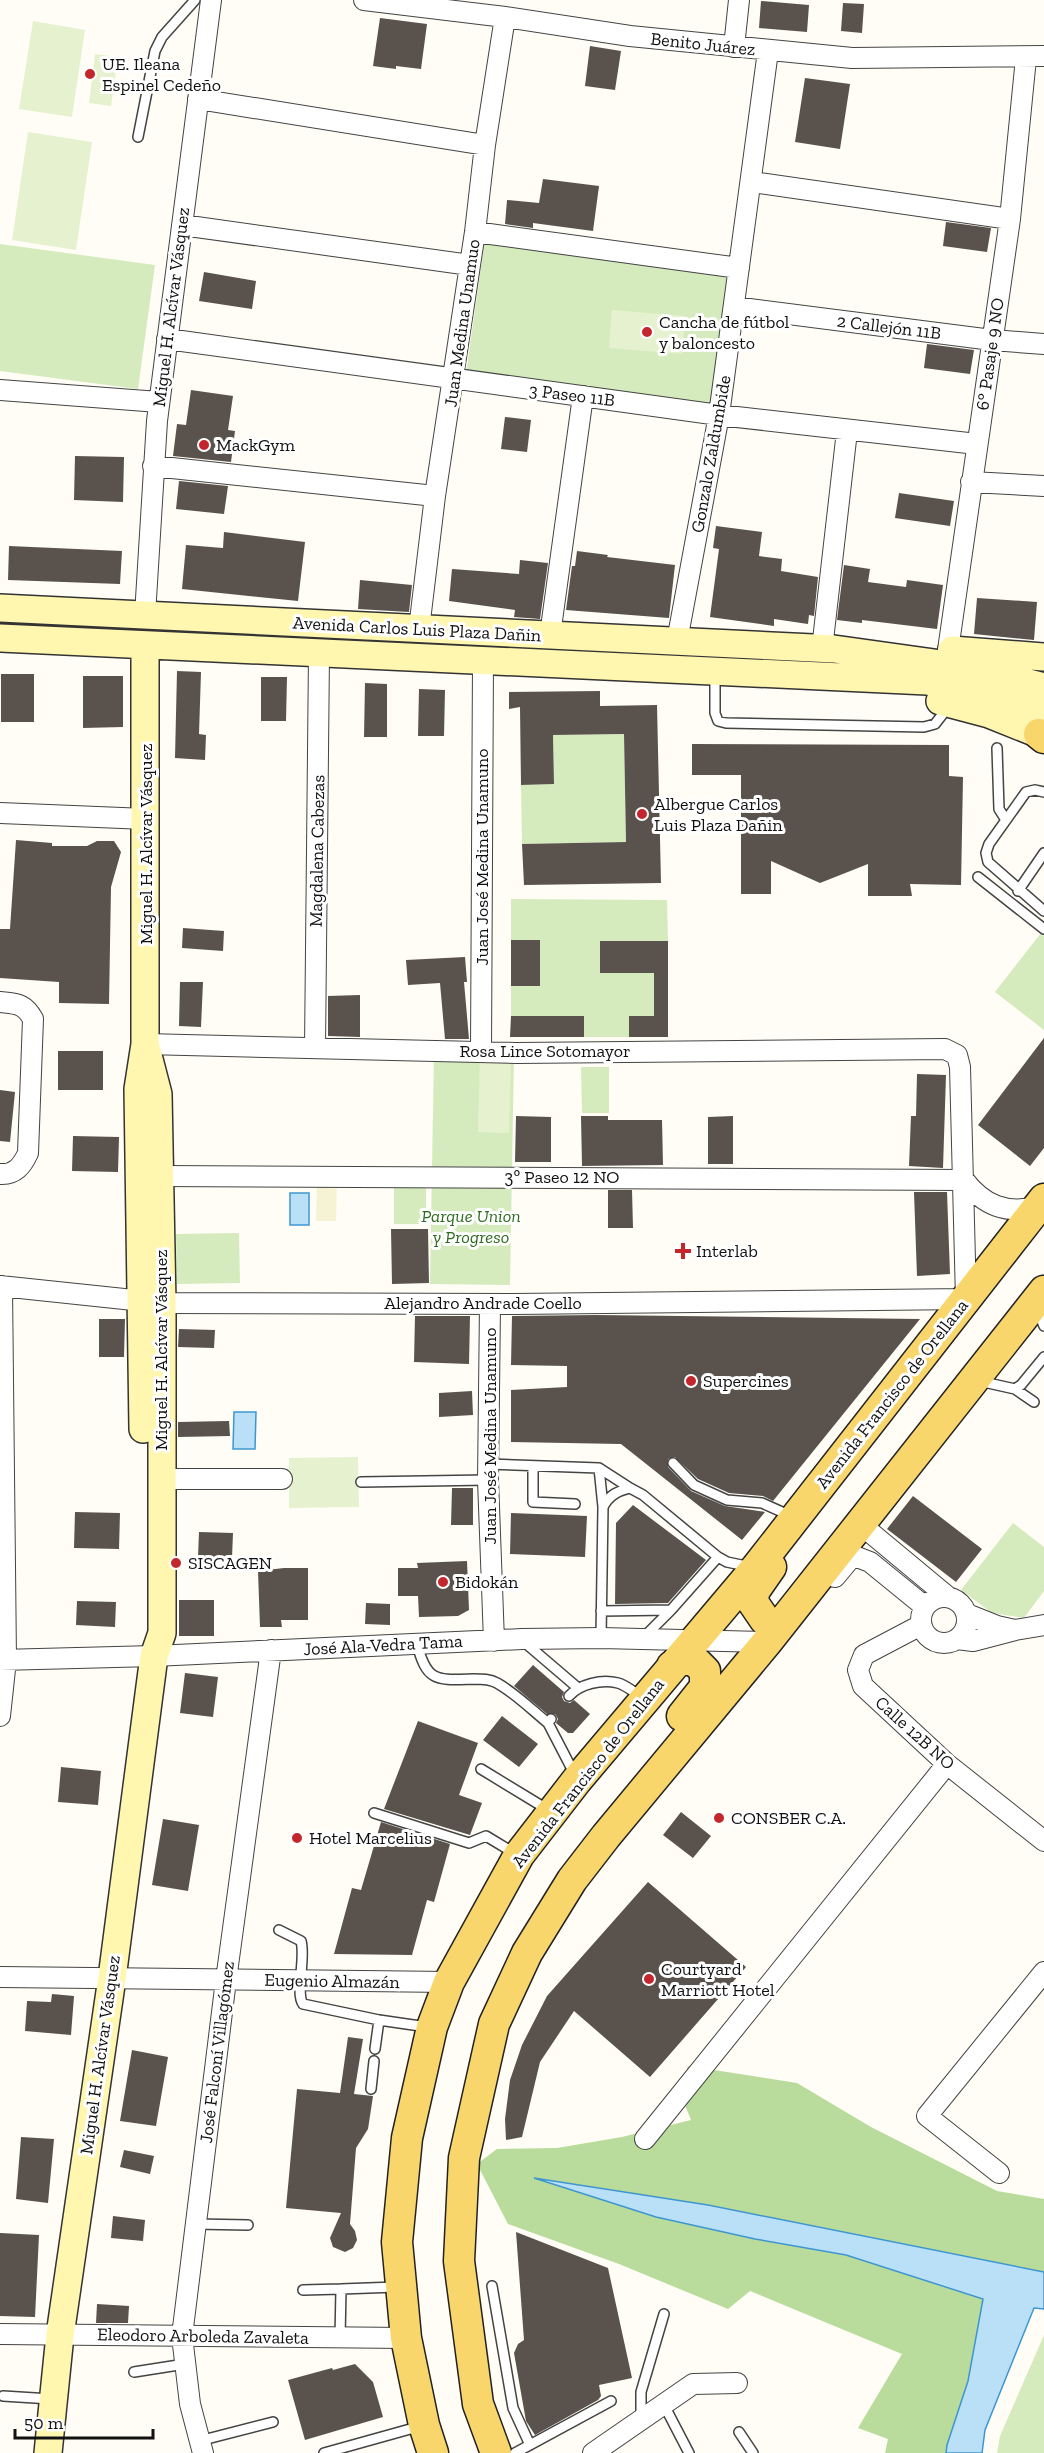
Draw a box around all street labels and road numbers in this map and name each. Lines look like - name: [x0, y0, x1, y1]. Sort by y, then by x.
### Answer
- street label: Benito Juárez: [649, 28, 757, 60]
- street label: Miguel H. Alcívar Vásquez: [148, 206, 194, 408]
- street label: Juan Medina Unamuo: [439, 238, 485, 408]
- street label: 6° Pasaje 9 NO: [971, 296, 1009, 412]
- street label: 2 Callejón 11B: [836, 310, 942, 344]
- street label: Gonzalo Zaldumbide: [686, 374, 736, 534]
- street label: 3 Paseo 11B: [528, 379, 616, 411]
- street label: Avenida Carlos Luis Plaza Dañin: [292, 612, 542, 647]
- street label: Miguel H. Alcívar Vásquez: [135, 744, 157, 944]
- street label: Juan José Medina Unamuno: [471, 749, 493, 965]
- street label: Magdalena Cabezas: [305, 774, 329, 927]
- street label: Rosa Lince Sotomayor: [459, 1040, 631, 1062]
- street label: 3º Paseo 12 NO: [505, 1166, 619, 1188]
- street label: Miguel H. Alcívar Vásquez: [150, 1250, 172, 1450]
- street label: Alejandro Andrade Coello: [384, 1292, 582, 1314]
- street label: Avenida Francisco de Orellana: [811, 1295, 973, 1493]
- street label: Juan José Medina Unamuno: [479, 1328, 501, 1544]
- street label: José Ala-Vedra Tama: [303, 1630, 463, 1660]
- street label: Avenida Francisco de Orellana: [507, 1674, 669, 1872]
- street label: Calle 12B NO: [871, 1691, 959, 1775]
- street label: Miguel H. Alcívar Vásquez: [75, 1954, 125, 2156]
- street label: José Falconí Villagómez: [195, 1960, 239, 2144]
- street label: Eugenio Almazán: [264, 1969, 400, 1993]
- street label: Eleodoro Arboleda Zavaleta: [97, 2323, 309, 2349]

